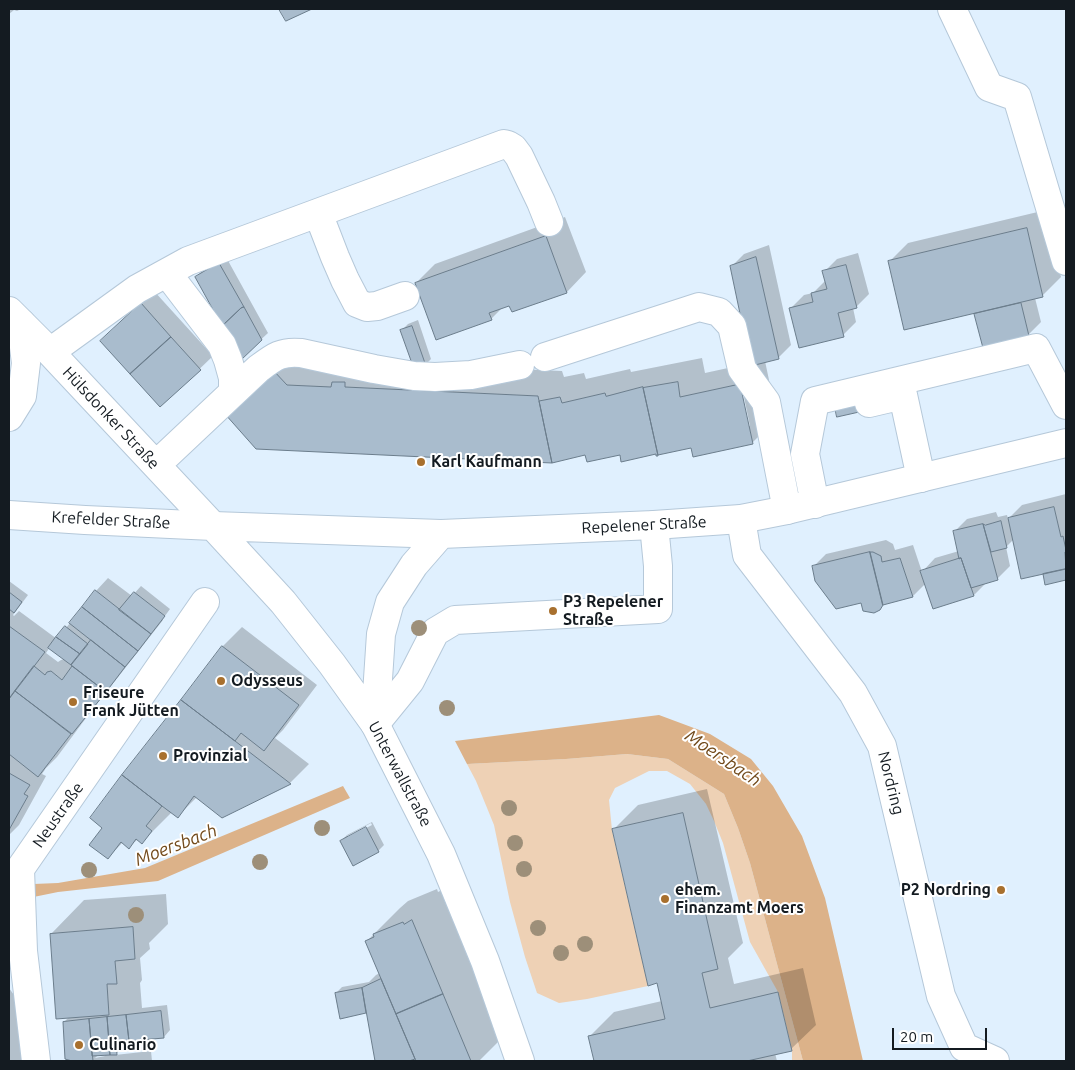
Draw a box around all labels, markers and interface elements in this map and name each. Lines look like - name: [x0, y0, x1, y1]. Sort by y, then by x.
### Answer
- street label: Hülsdonker Straße: [59, 363, 163, 473]
- place label: Karl Kaufmann: [431, 452, 542, 472]
- marker: Karl Kaufmann: [415, 456, 427, 468]
- street label: Krefelder Straße: [51, 507, 171, 533]
- street label: Repelener Straße: [581, 512, 707, 538]
- place label: P3 Repelener Straße: [563, 592, 663, 630]
- marker: P3 Repelener Straße: [547, 605, 559, 617]
- place label: Odysseus: [231, 671, 303, 691]
- marker: Odysseus: [215, 675, 227, 687]
- place label: Friseure Frank Jütten: [83, 683, 179, 721]
- marker: Friseure Frank Jütten: [67, 696, 79, 708]
- street label: Unterwallstraße: [364, 718, 436, 830]
- water label: Moersbach: [681, 725, 765, 791]
- place label: Provinzial: [173, 746, 247, 766]
- street label: Nordring: [874, 749, 908, 817]
- marker: Provinzial: [157, 750, 169, 762]
- street label: Neustraße: [29, 779, 87, 851]
- water label: Moersbach: [132, 819, 220, 871]
- place label: ehem. Finanzamt Moers: [675, 880, 804, 918]
- place label: P2 Nordring: [901, 880, 991, 900]
- marker: P2 Nordring: [995, 884, 1007, 896]
- marker: ehem. Finanzamt Moers: [659, 893, 671, 905]
- scale bar: [895, 1018, 990, 1050]
- text: 20 m: [900, 1028, 933, 1045]
- place label: Culinario: [89, 1035, 156, 1055]
- marker: Culinario: [73, 1039, 85, 1051]

